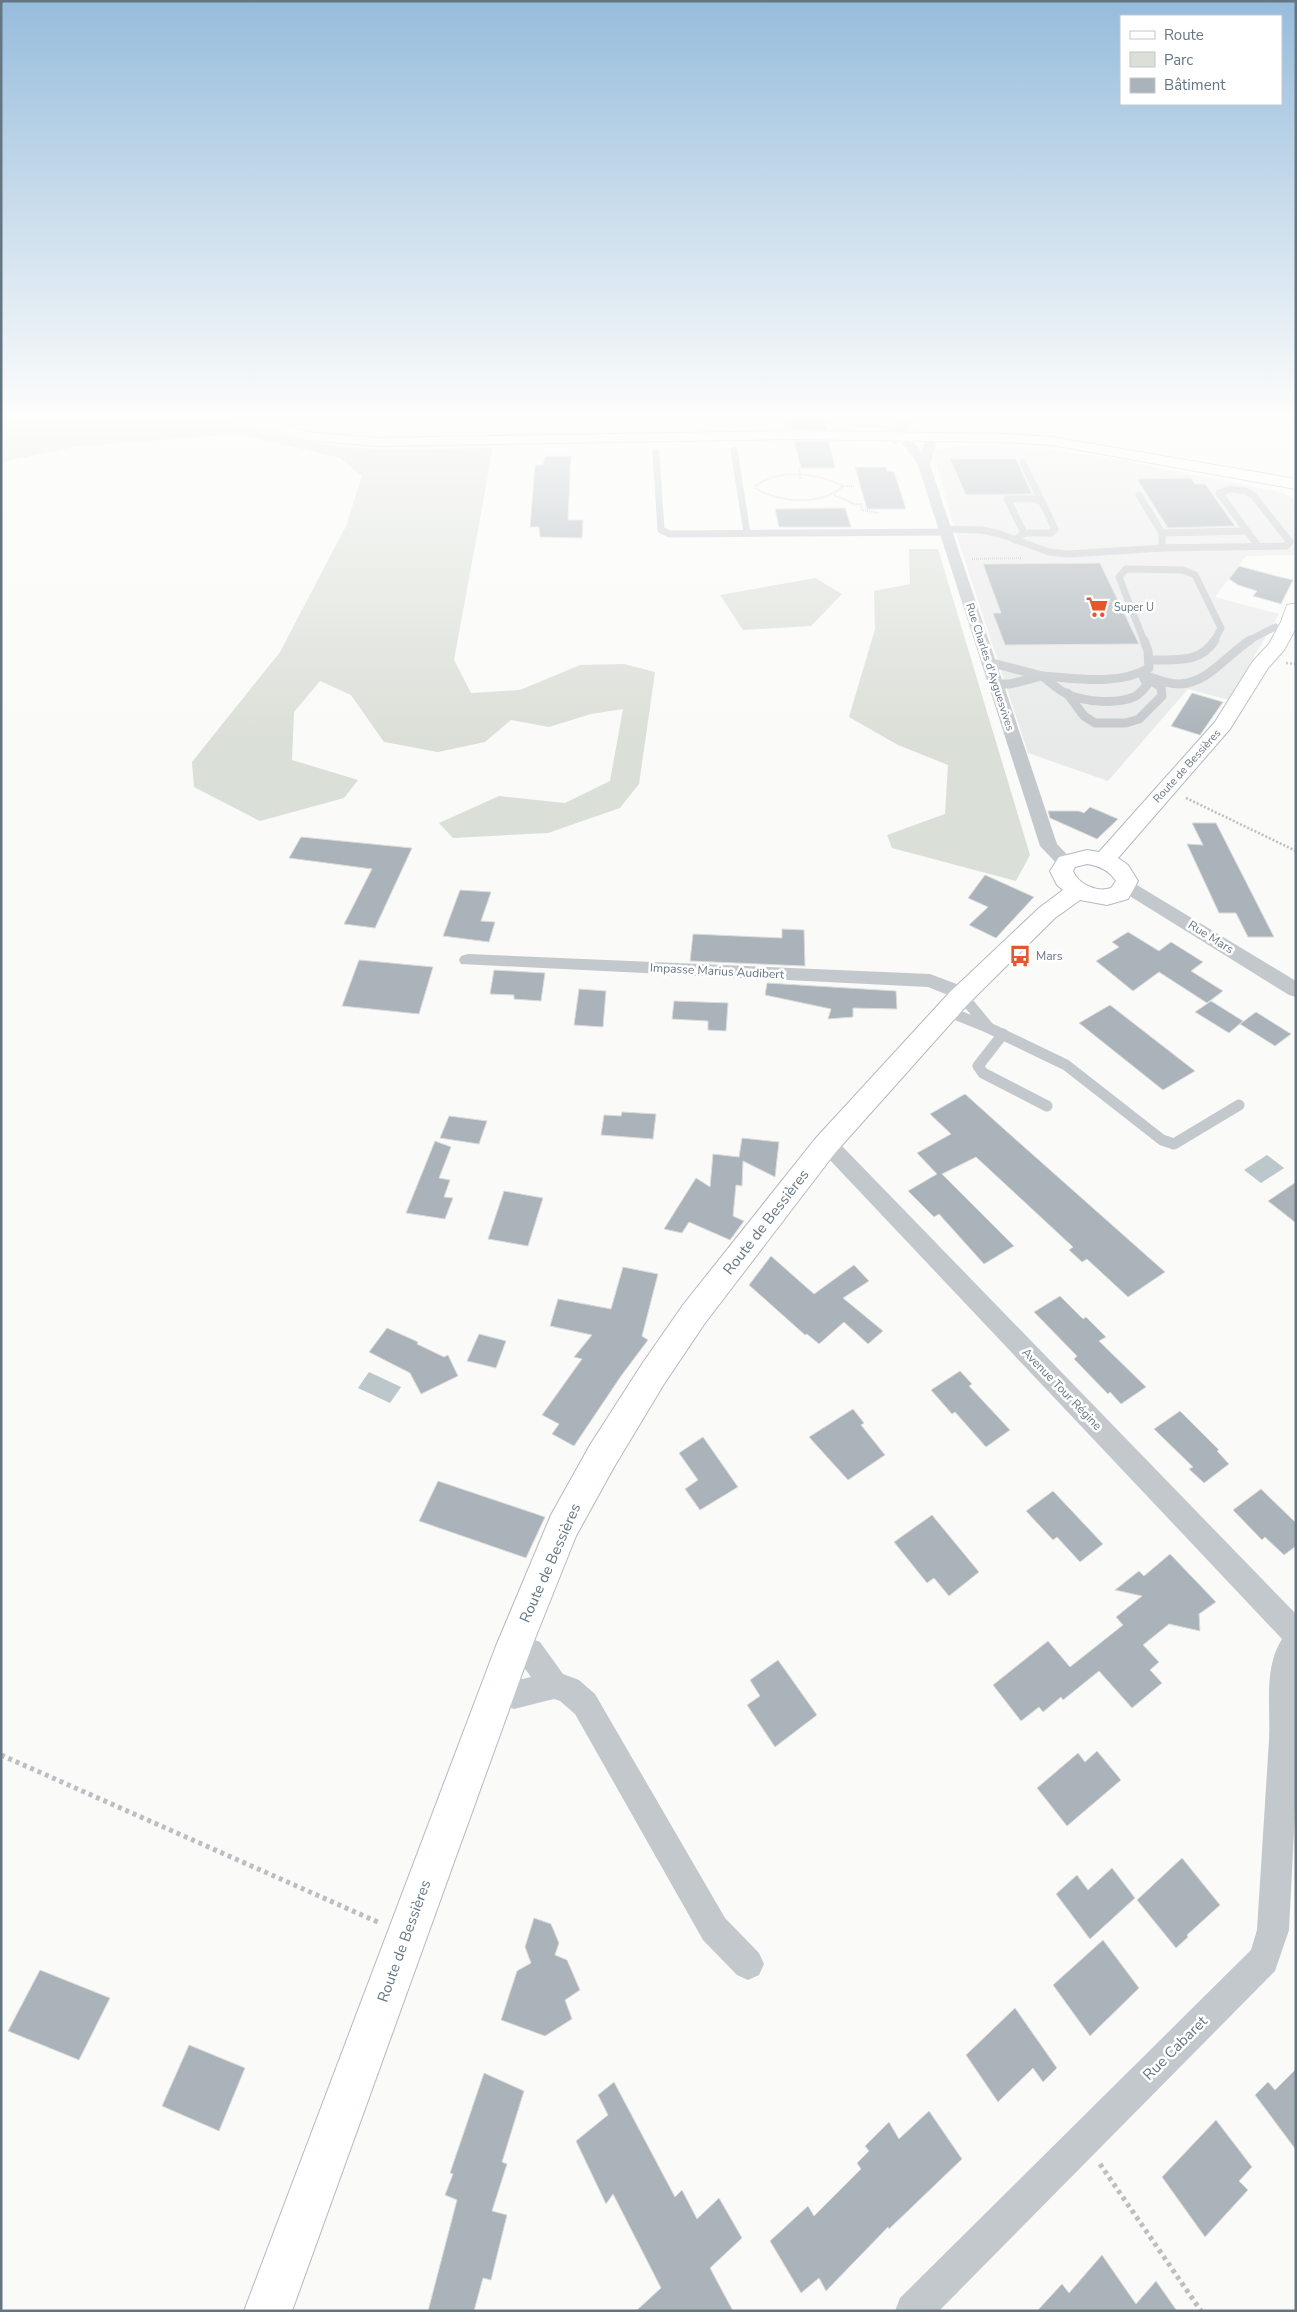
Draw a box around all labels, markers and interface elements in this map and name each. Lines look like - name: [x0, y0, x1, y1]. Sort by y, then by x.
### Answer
- legend: [1120, 15, 1282, 105]
- text: Route: [1164, 25, 1204, 45]
- text: Parc: [1164, 50, 1193, 70]
- text: Bâtiment: [1164, 75, 1226, 95]
- supermarket icon: Super U: [1084, 594, 1110, 620]
- place label: Super U: [1114, 600, 1154, 615]
- street label: Rue Charles d'Ayguesvives: [962, 601, 1018, 733]
- street label: Route de Bessières: [1150, 726, 1224, 806]
- street label: Rue Mars: [1185, 917, 1237, 957]
- bus stop icon: Mars: [1007, 943, 1033, 969]
- place label: Mars: [1036, 948, 1063, 964]
- street label: Impasse Marius Audibert: [649, 959, 785, 983]
- street label: Route de Bessières: [719, 1165, 813, 1279]
- street label: Avenue Tour Régine: [1019, 1344, 1105, 1434]
- street label: Route de Bessières: [515, 1500, 585, 1626]
- street label: Route de Bessières: [373, 1877, 435, 2005]
- street label: Rue Cabaret: [1138, 2011, 1212, 2085]

